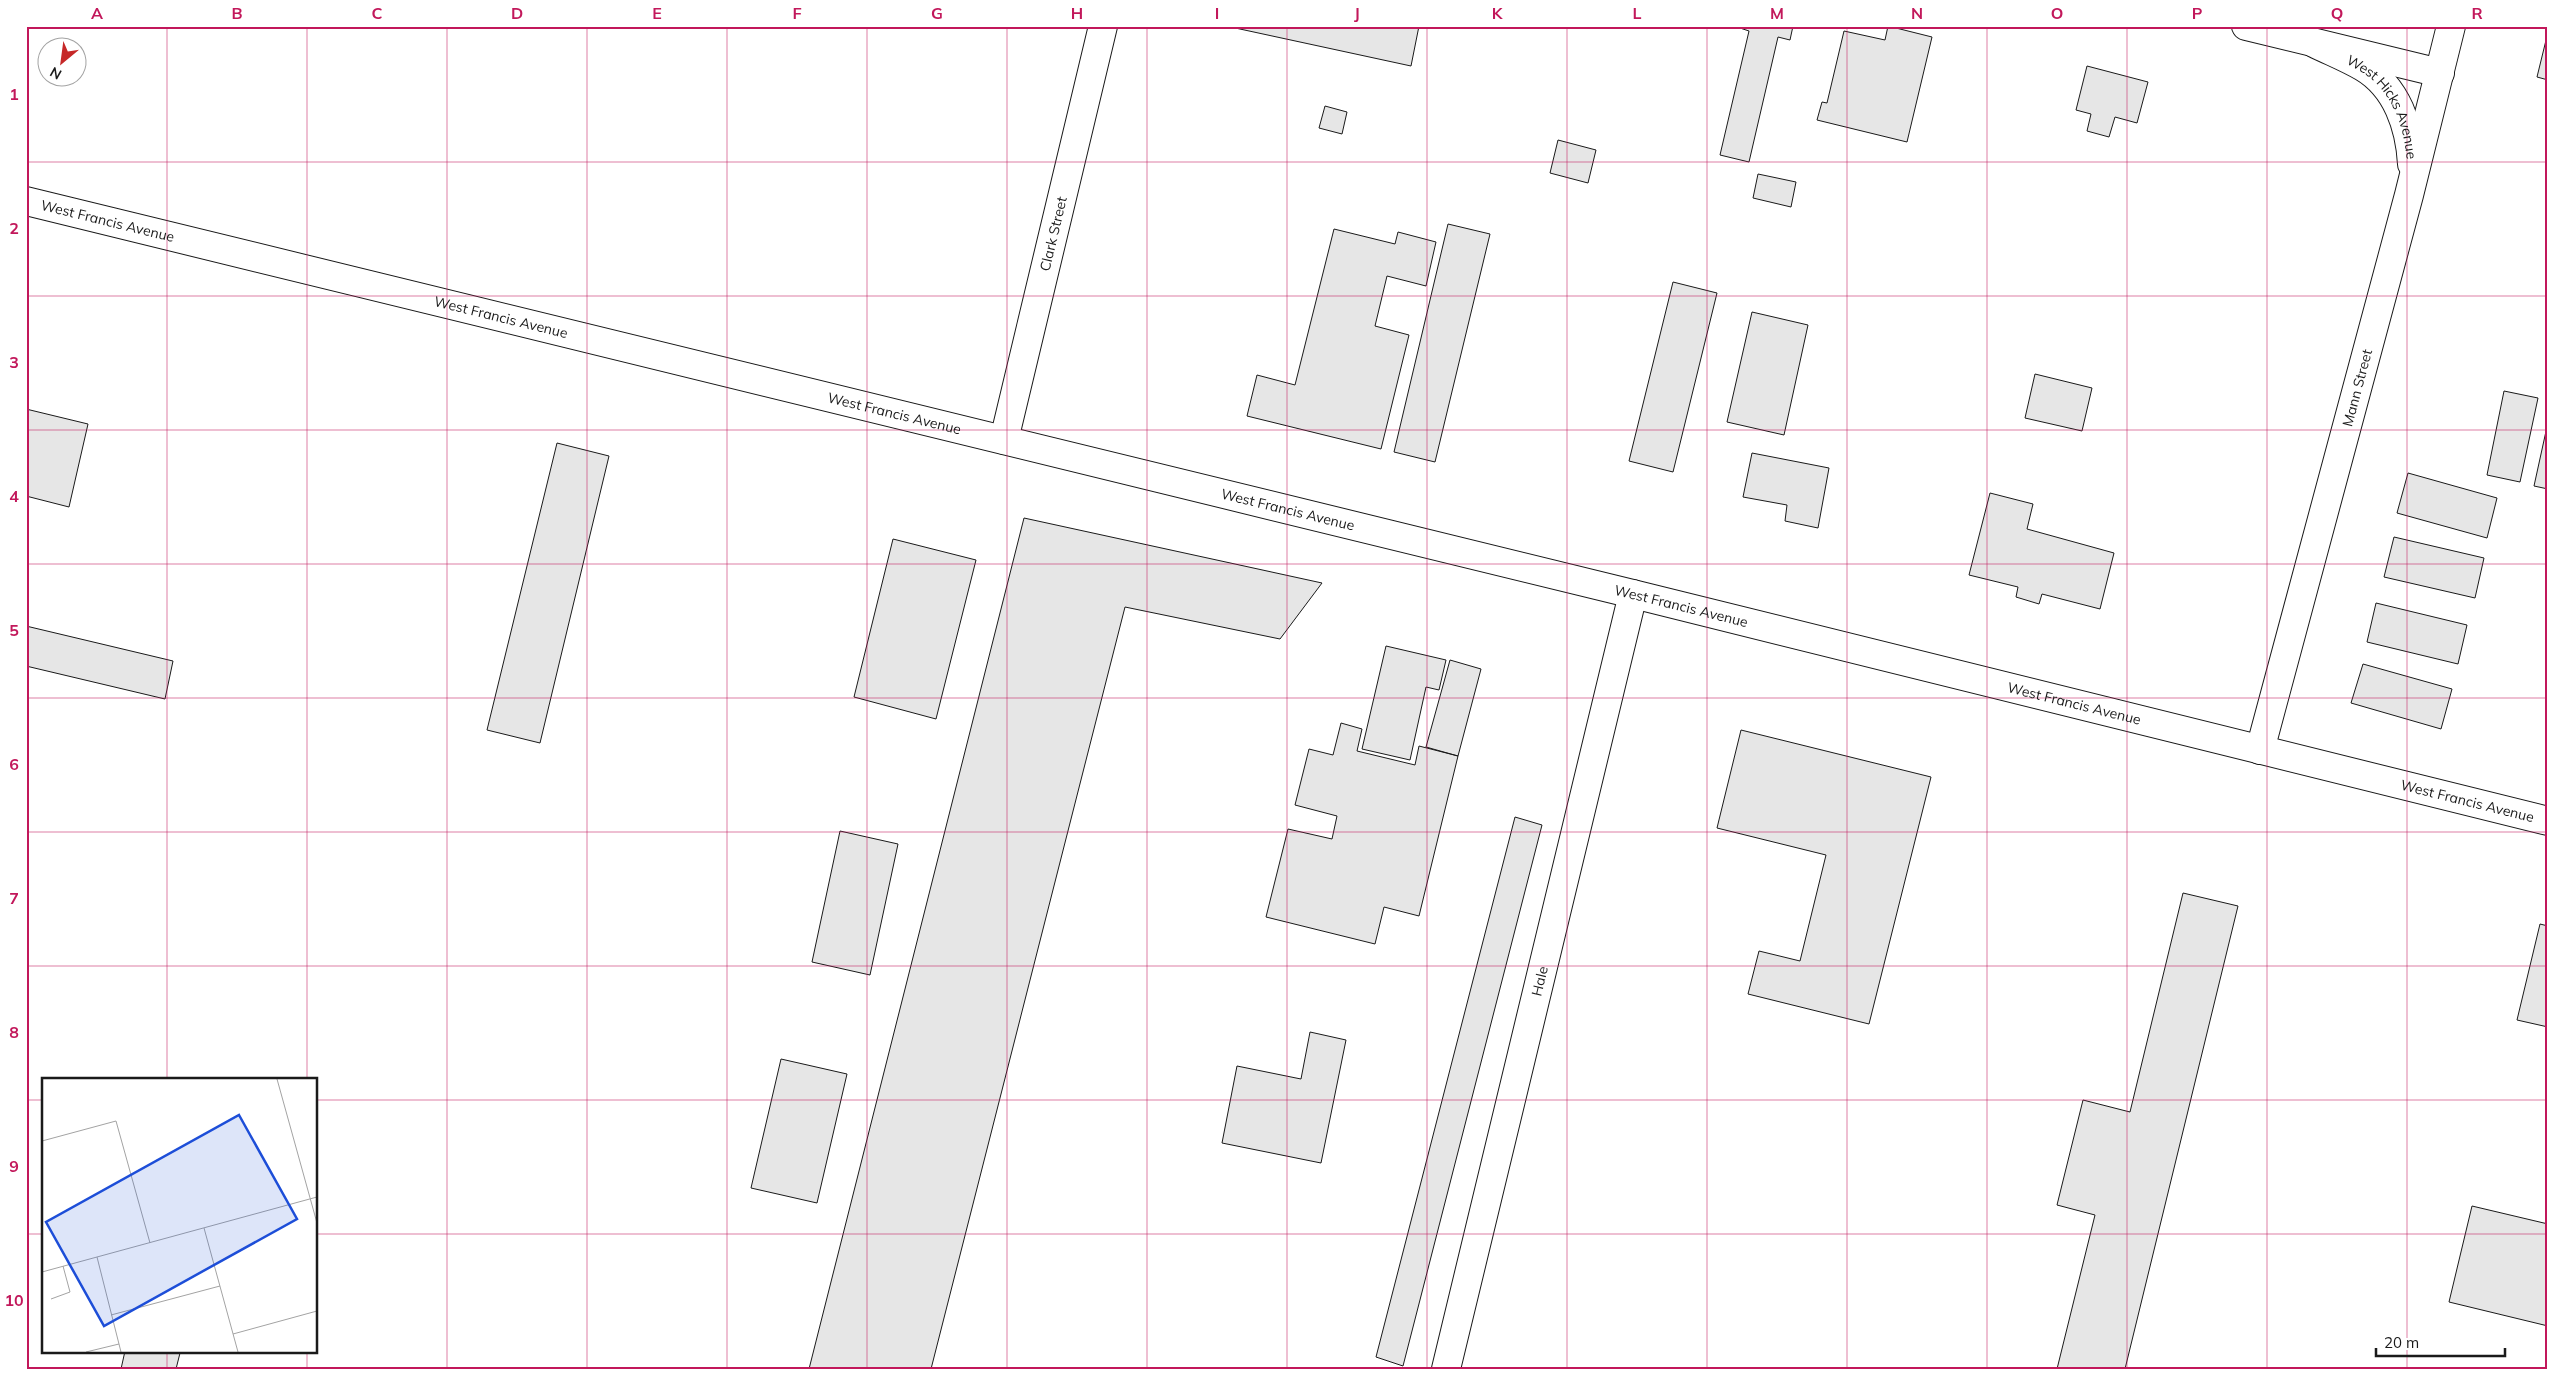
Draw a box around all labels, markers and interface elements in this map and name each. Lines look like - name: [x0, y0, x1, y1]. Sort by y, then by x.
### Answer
- text: A: [91, 3, 103, 23]
- text: B: [231, 3, 243, 23]
- text: C: [372, 3, 383, 23]
- text: D: [511, 3, 523, 23]
- text: E: [652, 3, 662, 23]
- text: F: [792, 3, 802, 23]
- text: G: [931, 3, 943, 23]
- text: H: [1071, 3, 1083, 23]
- text: I: [1215, 3, 1219, 23]
- text: J: [1354, 3, 1360, 23]
- text: K: [1492, 3, 1504, 23]
- text: L: [1633, 3, 1642, 23]
- text: M: [1770, 3, 1784, 23]
- text: N: [1911, 3, 1923, 23]
- text: O: [2051, 3, 2063, 23]
- text: P: [2192, 3, 2203, 23]
- text: Q: [2331, 3, 2343, 23]
- text: R: [2471, 3, 2483, 23]
- north arrow: [38, 38, 88, 88]
- street label: West Hicks Avenue: [2344, 51, 2421, 160]
- text: N: [47, 63, 65, 84]
- text: 1: [9, 84, 19, 104]
- street label: Clark Street: [1036, 195, 1071, 273]
- street label: West Francis Avenue: [39, 196, 176, 246]
- text: 2: [9, 218, 19, 238]
- street label: West Francis Avenue: [432, 292, 570, 342]
- street label: Mann Street: [2338, 347, 2376, 428]
- text: 3: [9, 352, 19, 372]
- street label: West Francis Avenue: [826, 388, 963, 438]
- street label: West Francis Avenue: [1219, 485, 1356, 535]
- text: 4: [9, 486, 19, 506]
- street label: West Francis Avenue: [1613, 581, 1750, 631]
- text: 5: [9, 620, 19, 640]
- street label: West Francis Avenue: [2006, 678, 2143, 729]
- text: 6: [9, 754, 19, 774]
- street label: West Francis Avenue: [2399, 776, 2536, 826]
- text: 7: [9, 888, 19, 908]
- street label: Hale: [1527, 964, 1552, 998]
- text: 8: [9, 1022, 19, 1042]
- inset map: [42, 1078, 318, 1352]
- text: 9: [9, 1156, 19, 1176]
- text: 10: [4, 1290, 24, 1310]
- scale bar: [2376, 1325, 2505, 1357]
- text: 20 m: [2384, 1333, 2419, 1352]

